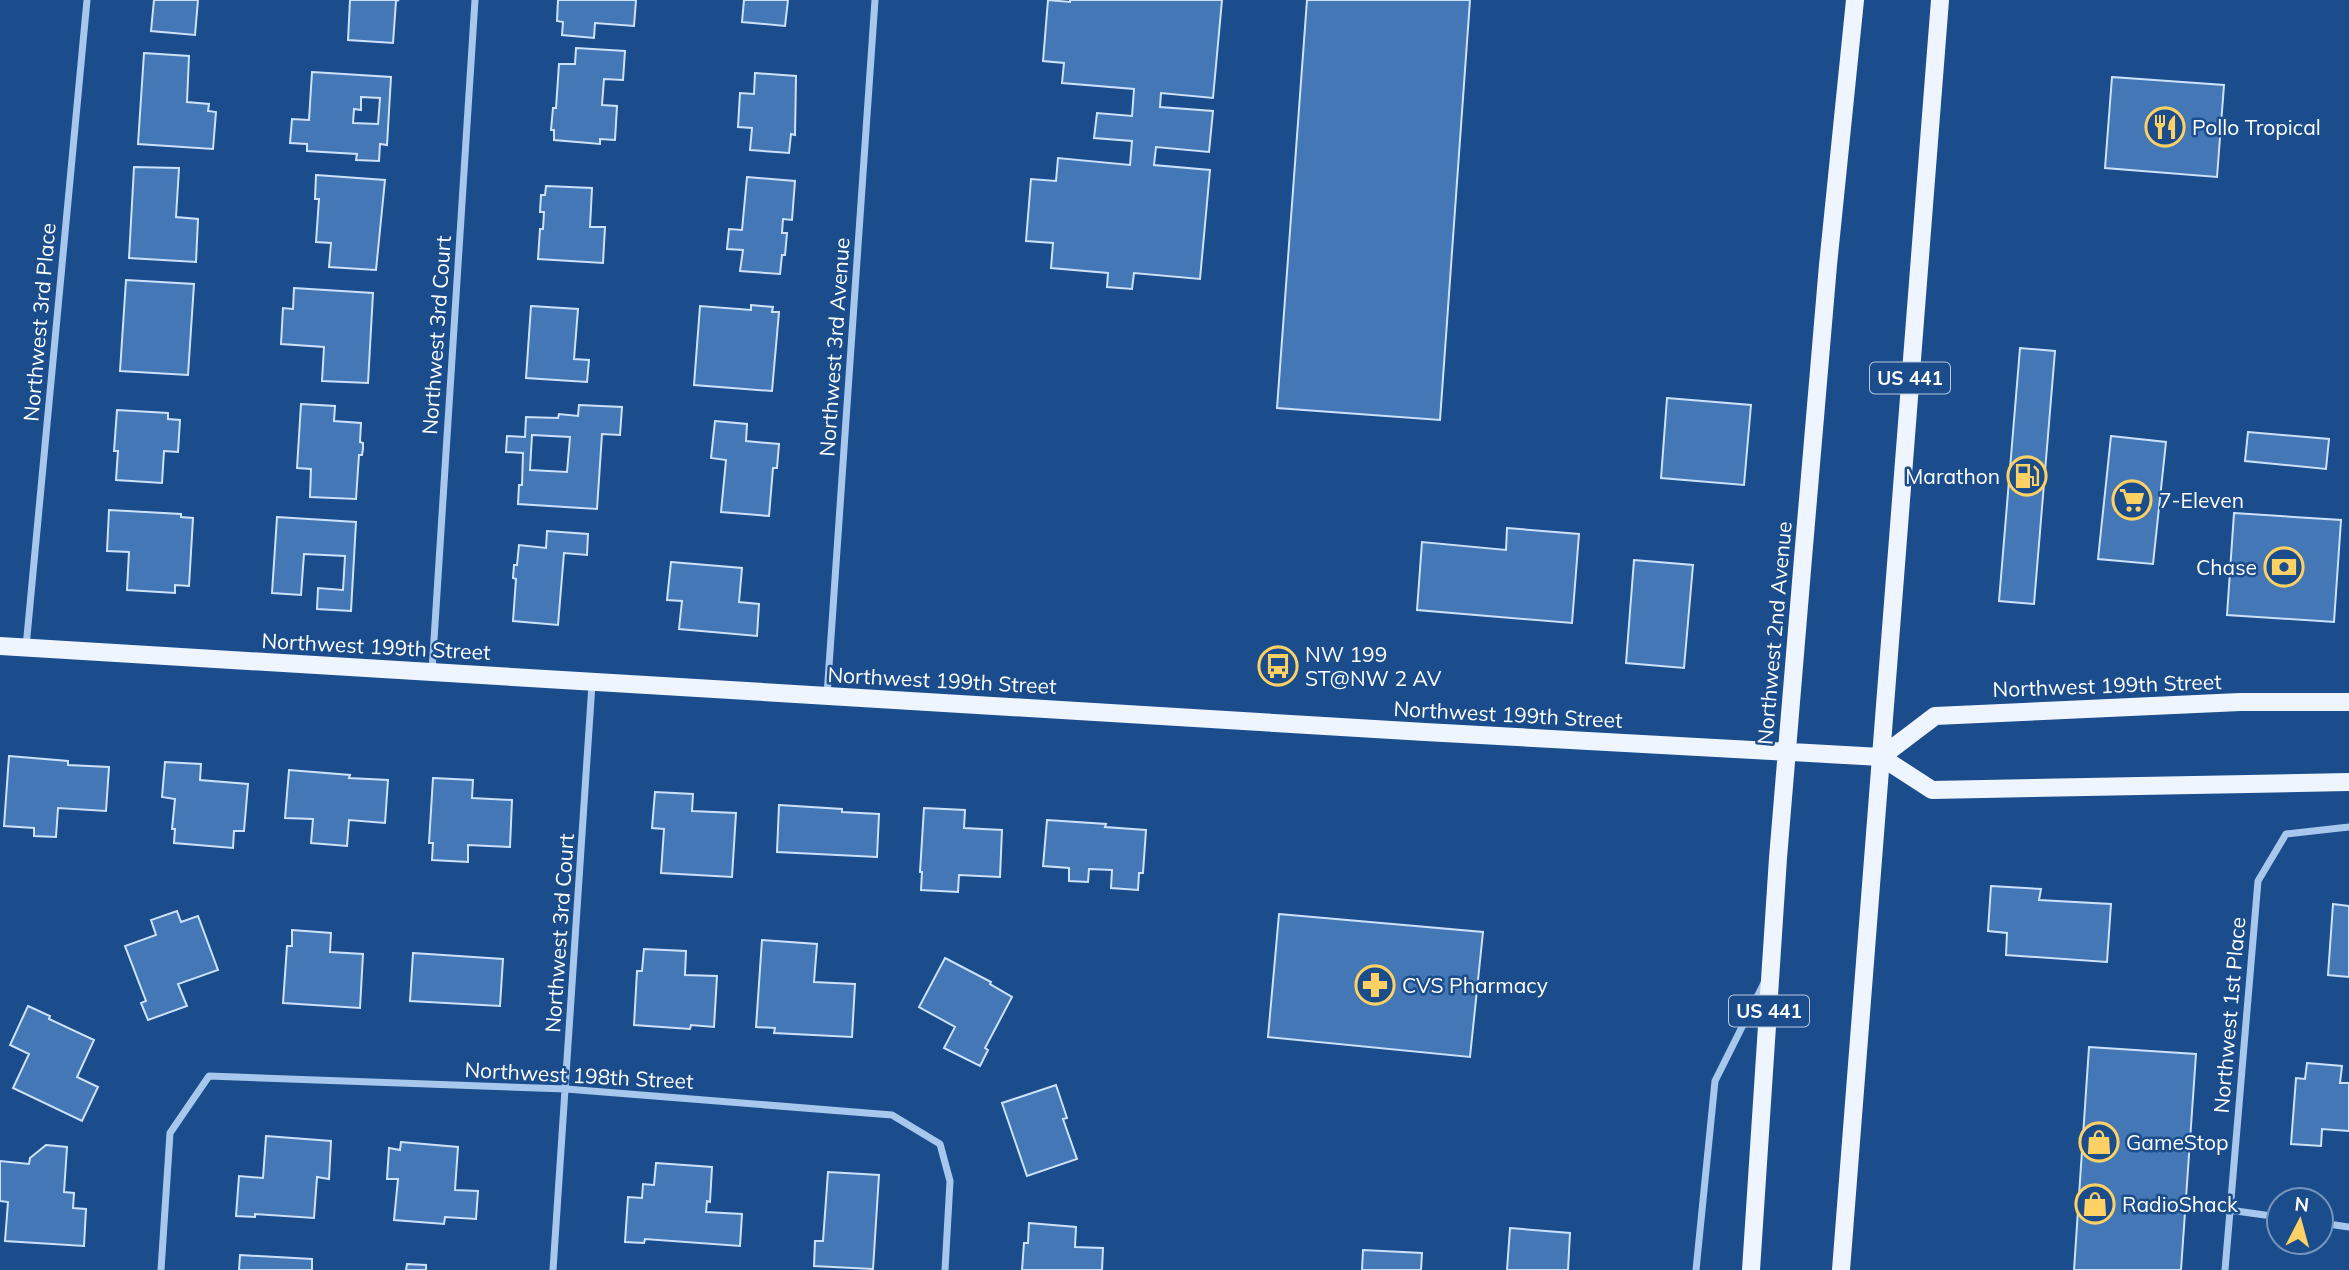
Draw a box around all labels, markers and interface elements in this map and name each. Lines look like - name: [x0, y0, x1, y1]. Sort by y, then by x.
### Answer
- restaurant icon: Pollo Tropical: [2144, 106, 2186, 148]
- place label: Pollo Tropical: [2192, 114, 2321, 140]
- street label: Northwest 3rd Place: [17, 222, 61, 422]
- street label: Northwest 3rd Court: [416, 235, 456, 435]
- street label: Northwest 3rd Avenue: [813, 237, 855, 457]
- road number: US 441: [1870, 362, 1950, 394]
- fuel station icon: Marathon: [2006, 455, 2048, 497]
- place label: Marathon: [1905, 463, 2000, 489]
- supermarket icon: 7-Eleven: [2111, 479, 2153, 521]
- place label: 7-Eleven: [2159, 487, 2244, 513]
- street label: Northwest 2nd Avenue: [1751, 520, 1797, 746]
- bank icon: Chase: [2263, 546, 2305, 588]
- place label: Chase: [2196, 554, 2257, 580]
- street label: Northwest 199th Street: [261, 627, 491, 665]
- place label: NW 199 ST@NW 2 AV: [1305, 641, 1442, 691]
- bus stop icon: NW 199 ST@NW 2 AV: [1257, 645, 1299, 687]
- street label: Northwest 199th Street: [827, 661, 1057, 699]
- street label: Northwest 199th Street: [1992, 668, 2222, 702]
- street label: Northwest 199th Street: [1393, 695, 1623, 733]
- street label: Northwest 3rd Court: [539, 833, 579, 1033]
- street label: Northwest 1st Place: [2207, 916, 2251, 1114]
- pharmacy icon: CVS Pharmacy: [1354, 964, 1396, 1006]
- place label: CVS Pharmacy: [1402, 972, 1548, 998]
- road number: US 441: [1729, 995, 1809, 1026]
- street label: Northwest 198th Street: [464, 1056, 694, 1094]
- shop icon: GameStop: [2078, 1121, 2120, 1163]
- place label: GameStop: [2126, 1129, 2229, 1155]
- shop icon: RadioShack: [2074, 1183, 2116, 1225]
- north arrow: [2265, 1186, 2335, 1256]
- place label: RadioShack: [2122, 1191, 2238, 1217]
- text: N: [2293, 1191, 2310, 1217]

